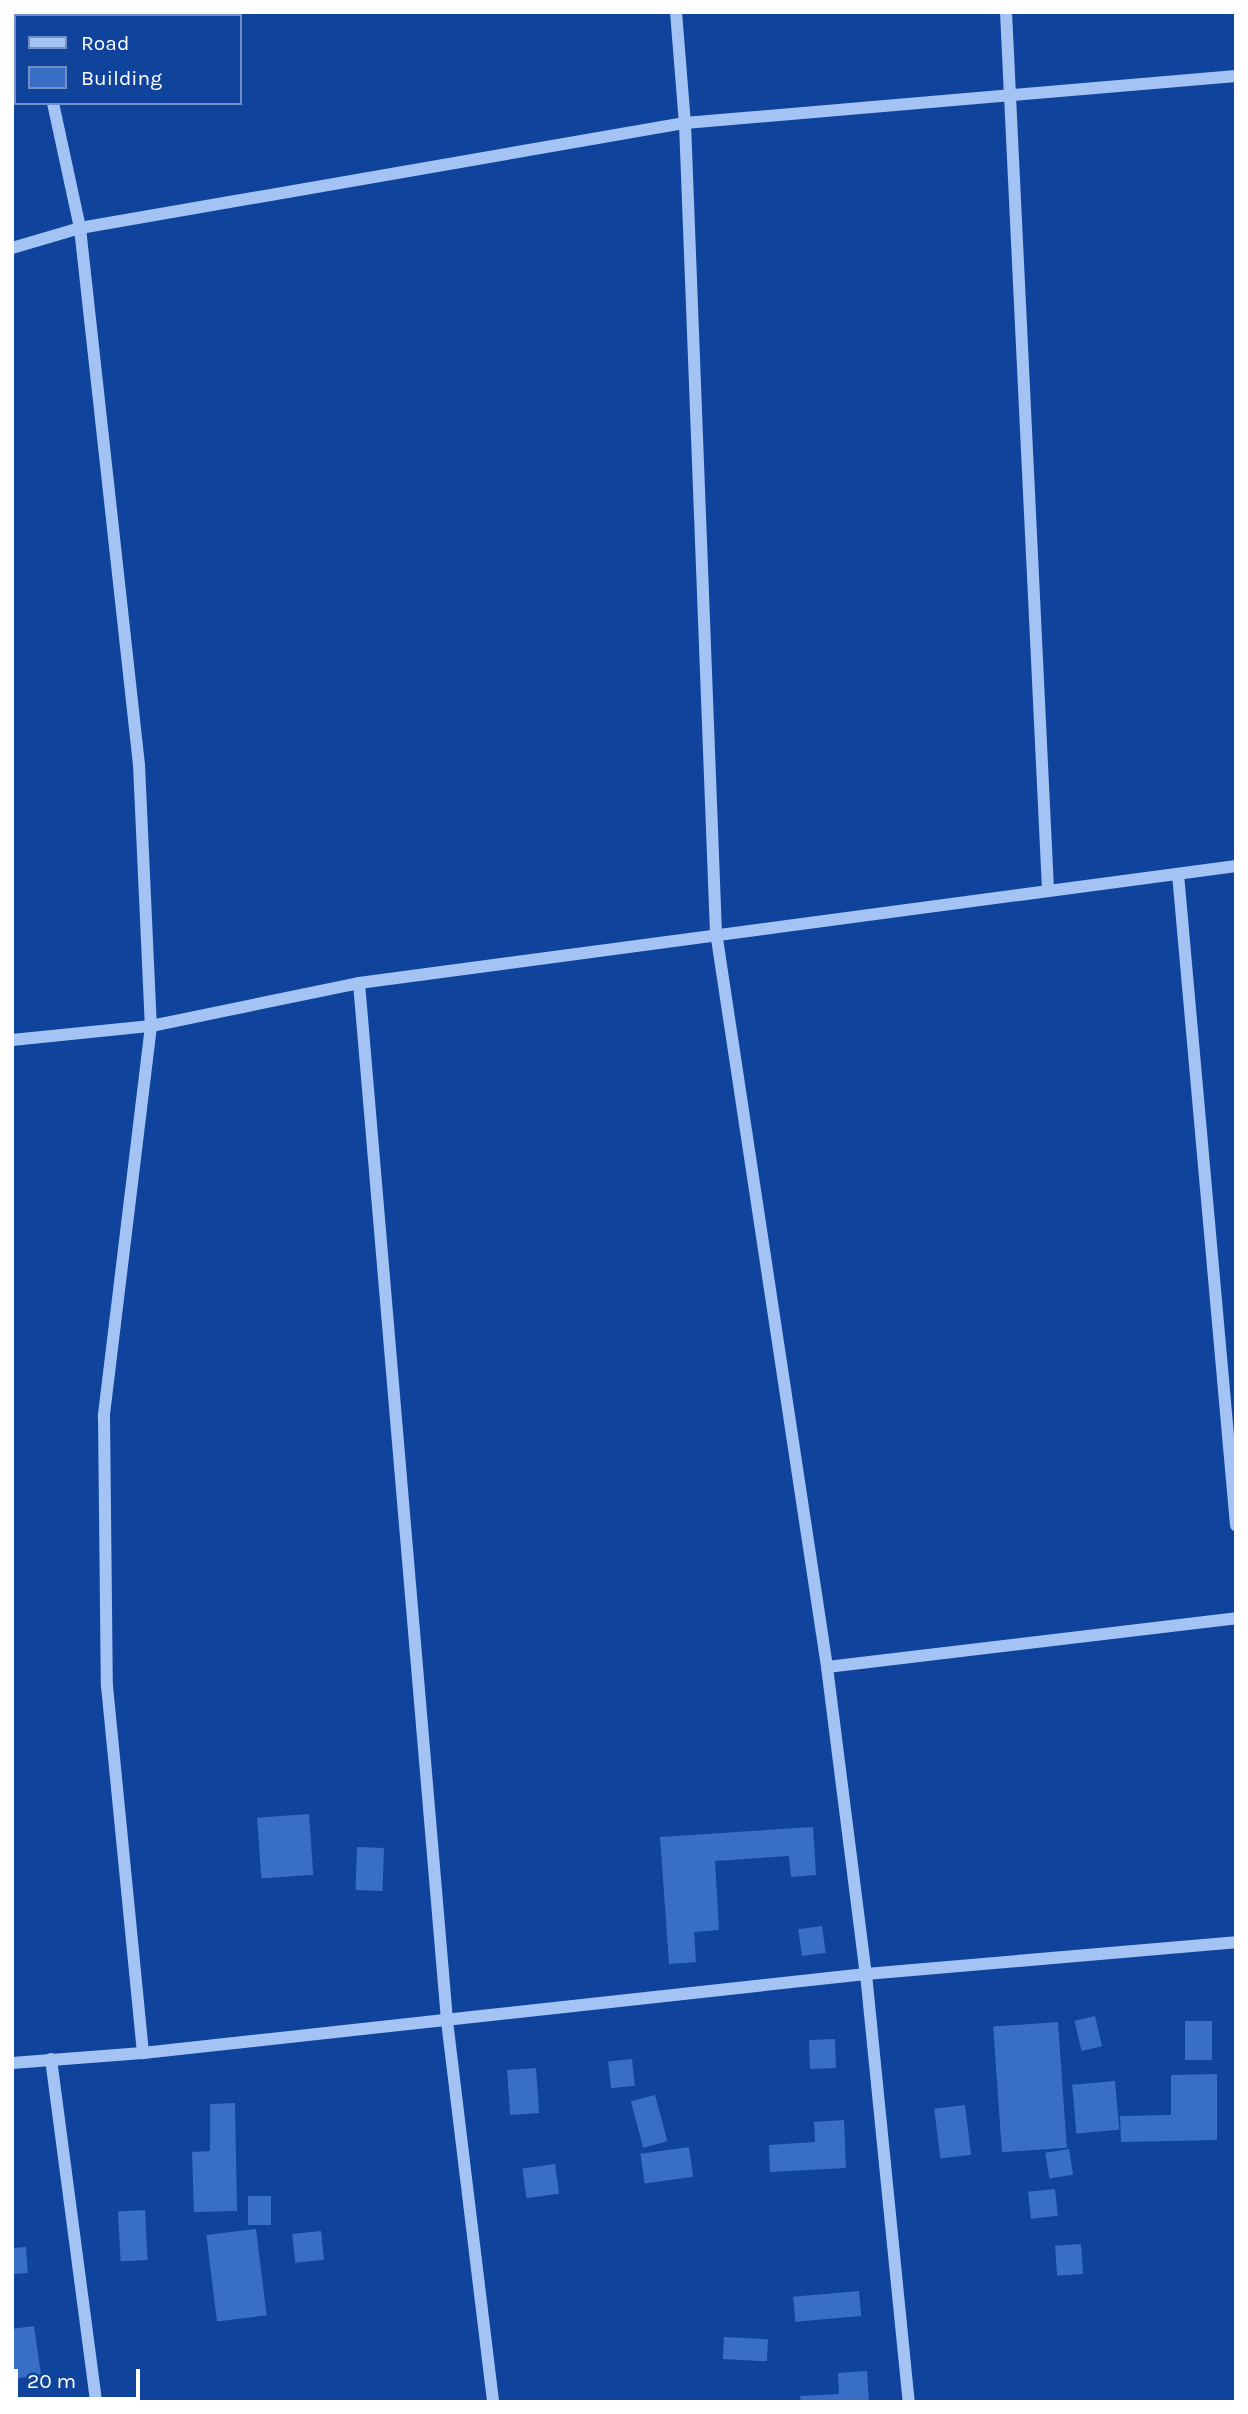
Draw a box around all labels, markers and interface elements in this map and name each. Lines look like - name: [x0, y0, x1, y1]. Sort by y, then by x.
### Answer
- legend: [14, 14, 242, 105]
- text: Road: [81, 31, 129, 55]
- text: Building: [81, 66, 162, 90]
- scale bar: [18, 2354, 144, 2398]
- text: 20 m: [27, 2369, 76, 2393]

